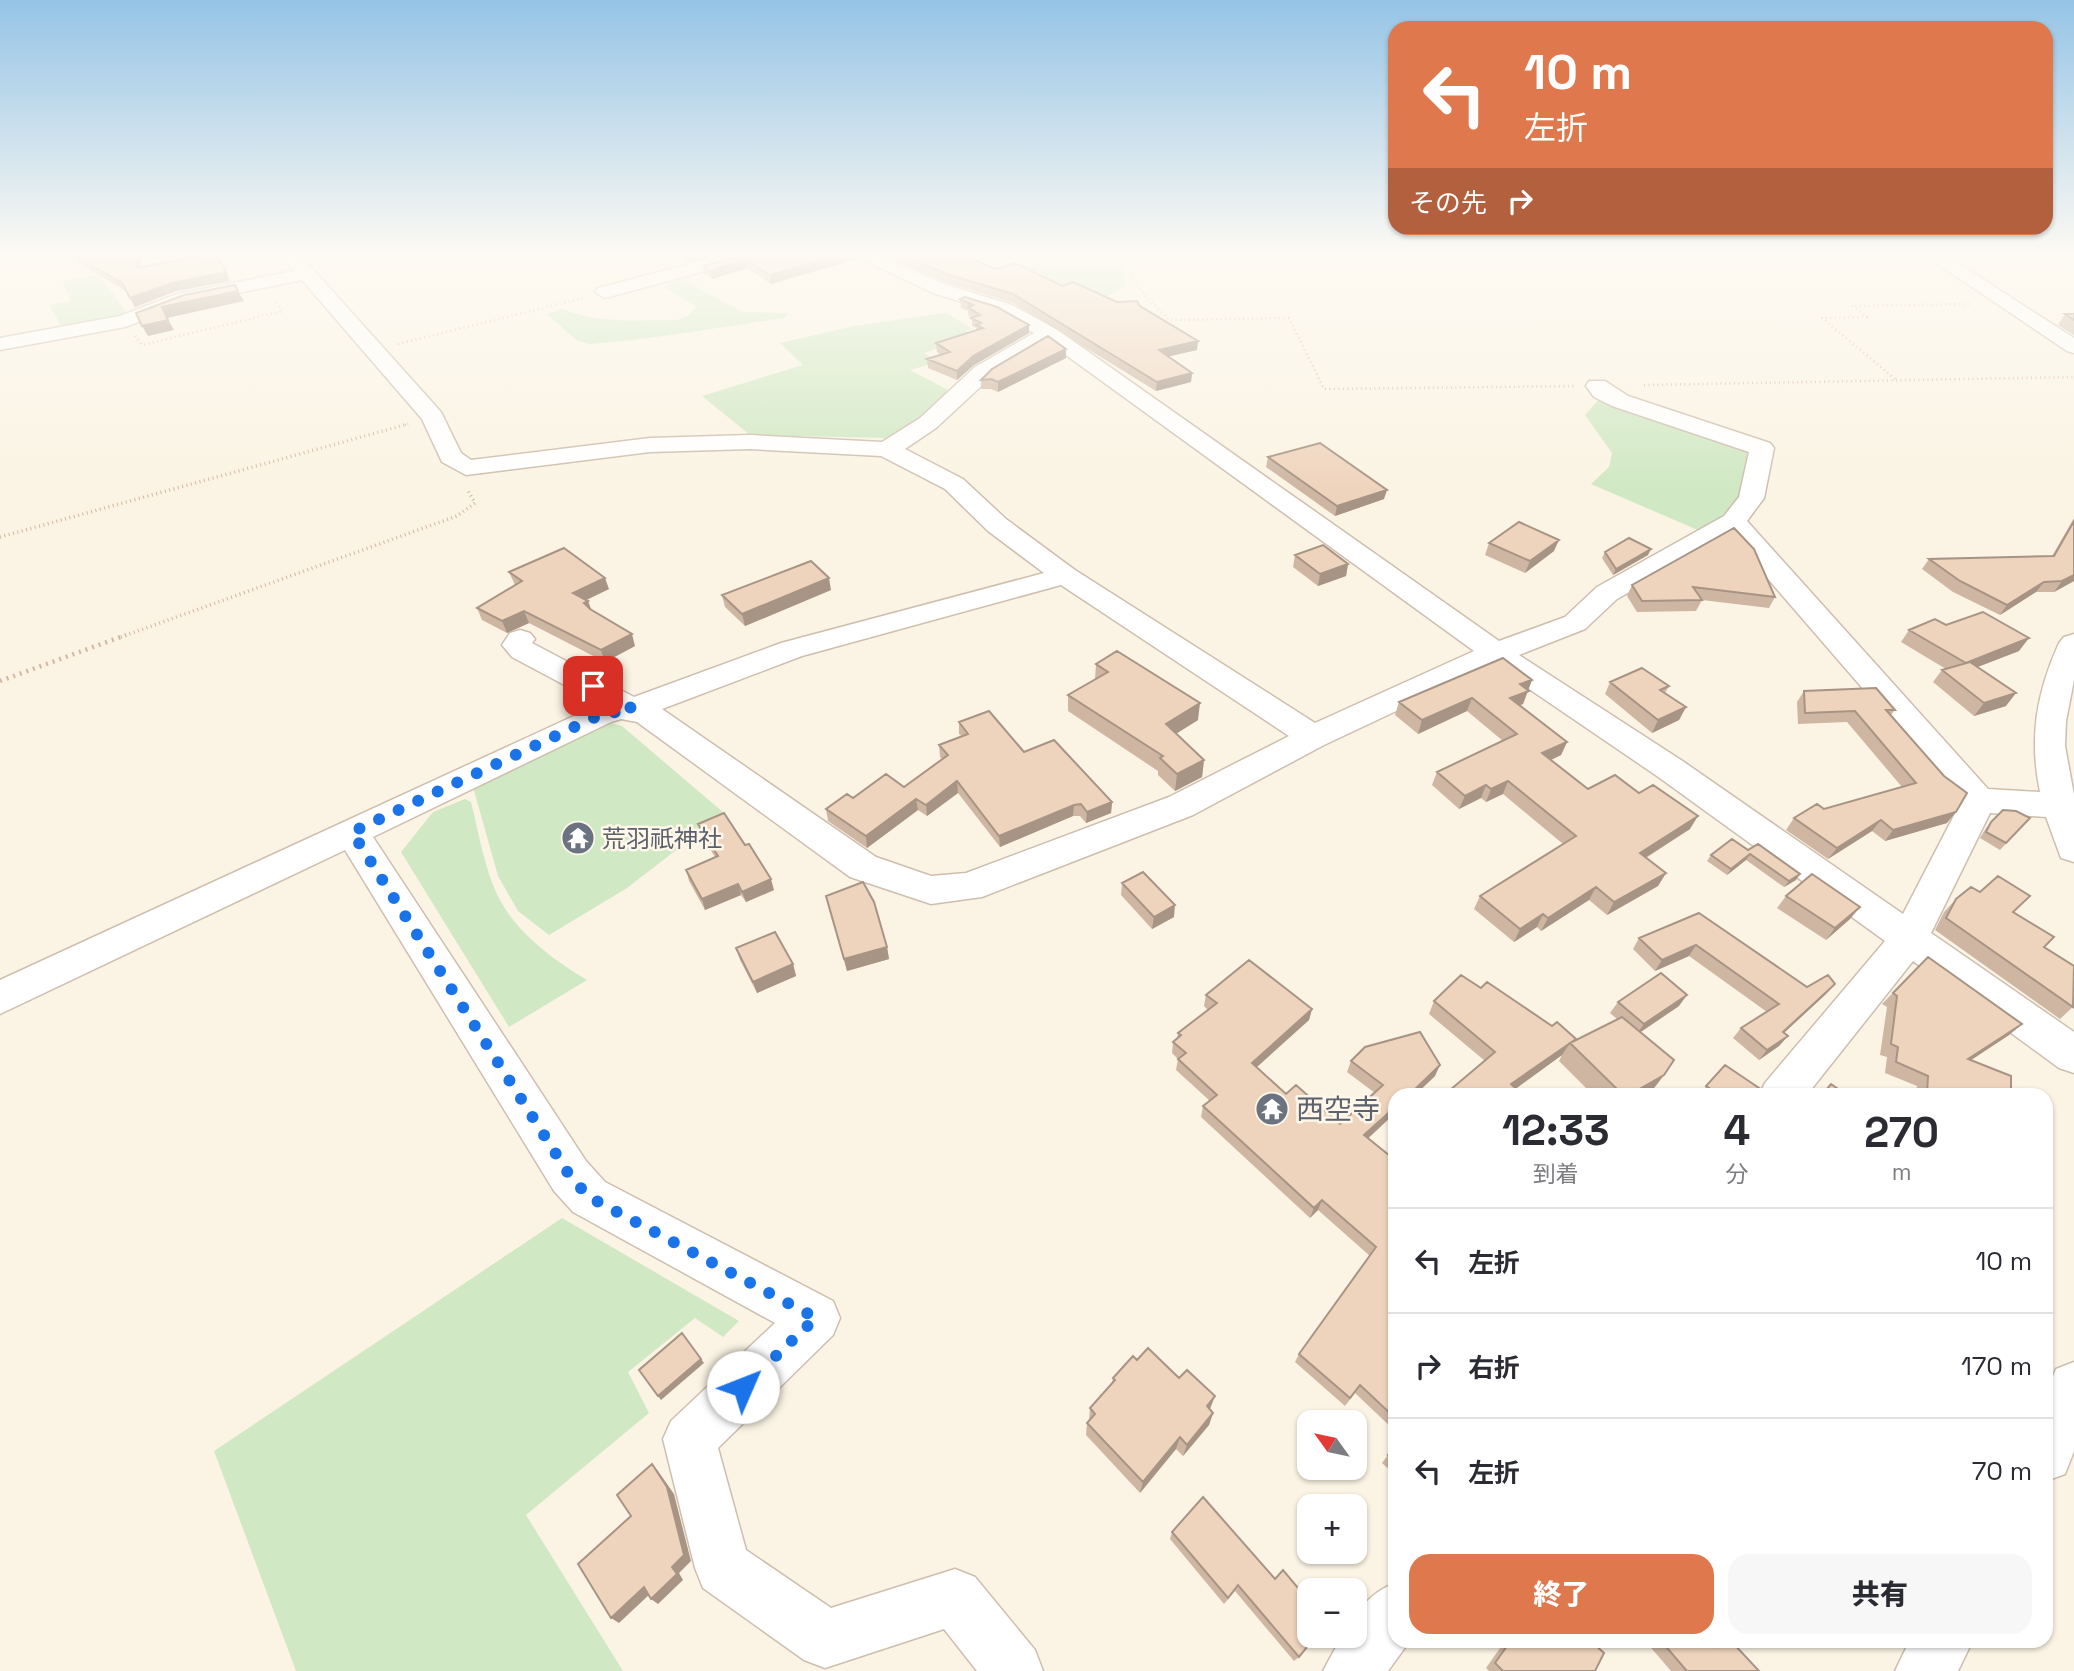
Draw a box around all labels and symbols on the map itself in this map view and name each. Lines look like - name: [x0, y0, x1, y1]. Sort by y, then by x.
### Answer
- pin: [563, 656, 623, 716]
- temple icon: 荒羽祇神社: [559, 819, 597, 857]
- place label: 荒羽祇神社: [602, 823, 722, 854]
- temple icon: 西空寺: [1253, 1090, 1291, 1128]
- place label: 西空寺: [1296, 1091, 1380, 1127]
- position arrow: [706, 1350, 780, 1424]
- north arrow: [1297, 1410, 1367, 1480]

